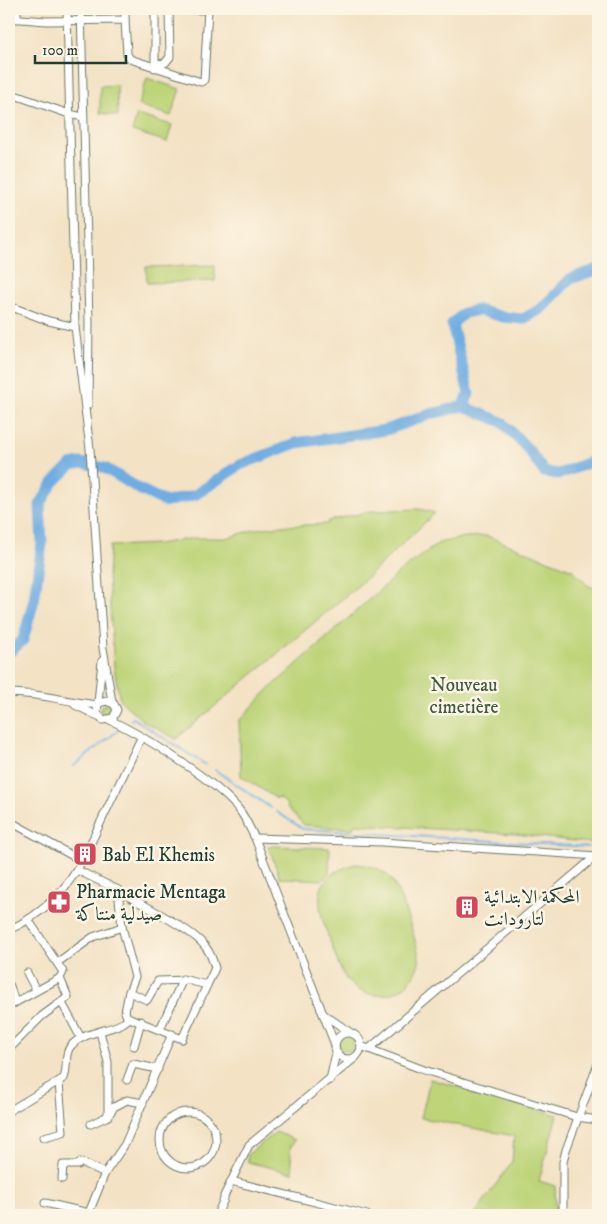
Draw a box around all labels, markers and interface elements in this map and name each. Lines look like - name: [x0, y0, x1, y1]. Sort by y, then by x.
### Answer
- scale bar: [35, 32, 126, 64]
- text: 100 m: [42, 41, 78, 60]
- park label: Nouveau cimetière: [430, 674, 499, 719]
- building icon: Bab El Khemis: [72, 841, 98, 867]
- place label: Bab El Khemis: [102, 844, 215, 867]
- place label: Pharmacie Mentaga صيدلية منتاكة: [75, 881, 226, 926]
- place label: المحكمة الابتدائية لتارودانت: [484, 886, 580, 931]
- pharmacy icon: Pharmacie Mentaga صيدلية منتاكة: [46, 889, 72, 915]
- building icon: المحكمة الابتدائية لتارودانت: [454, 894, 480, 920]

